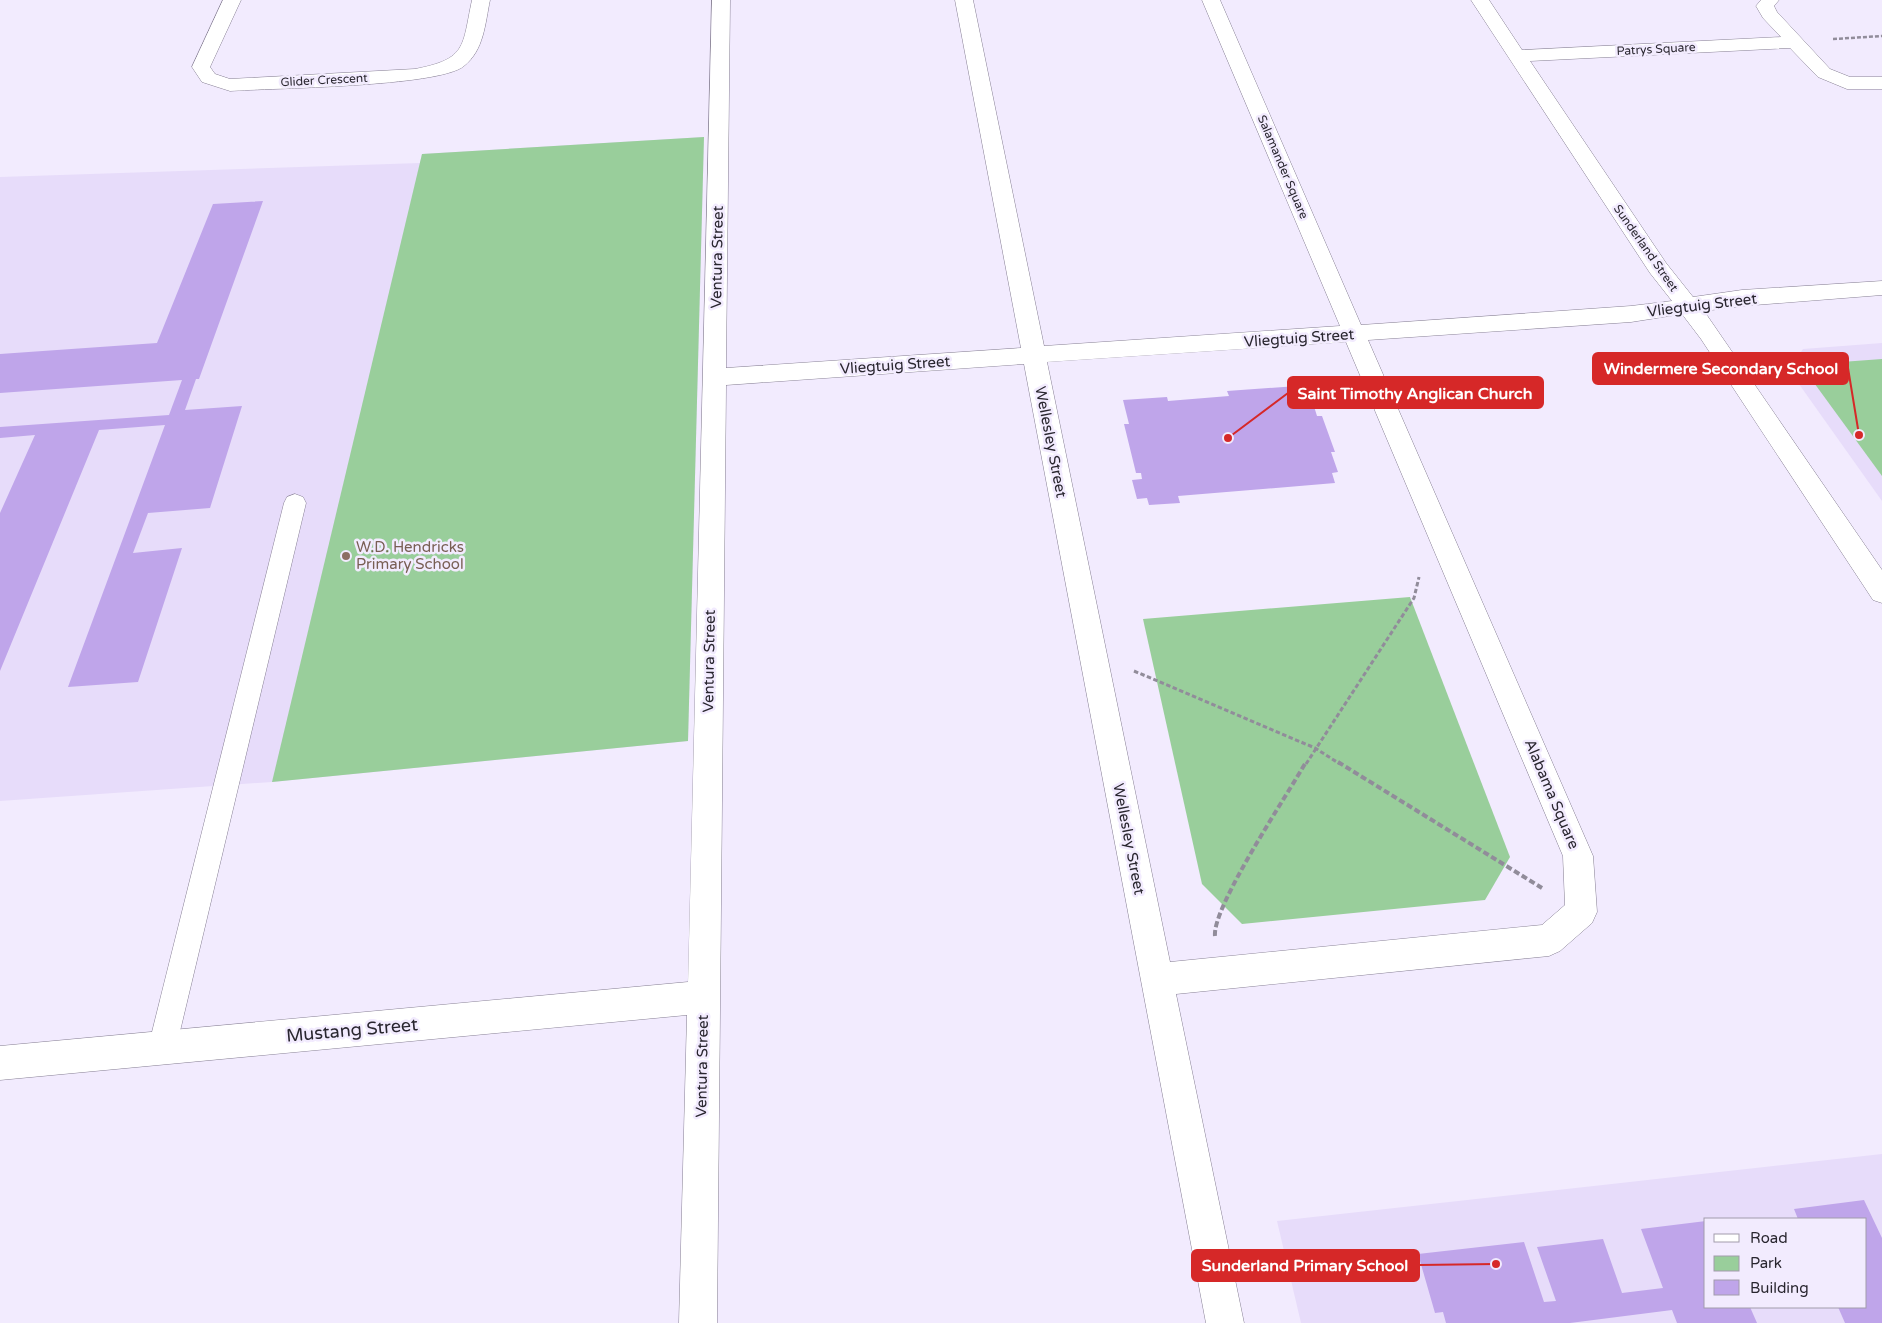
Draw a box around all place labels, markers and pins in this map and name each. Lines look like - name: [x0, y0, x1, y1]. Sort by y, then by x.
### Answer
- callout: Windermere Secondary School: [1593, 353, 1848, 384]
- callout: Saint Timothy Anglican Church: [1288, 377, 1543, 408]
- place label: W.D. Hendricks Primary School: [356, 538, 464, 573]
- marker: W.D. Hendricks Primary School: [340, 550, 352, 562]
- callout: Sunderland Primary School: [1192, 1250, 1419, 1281]

